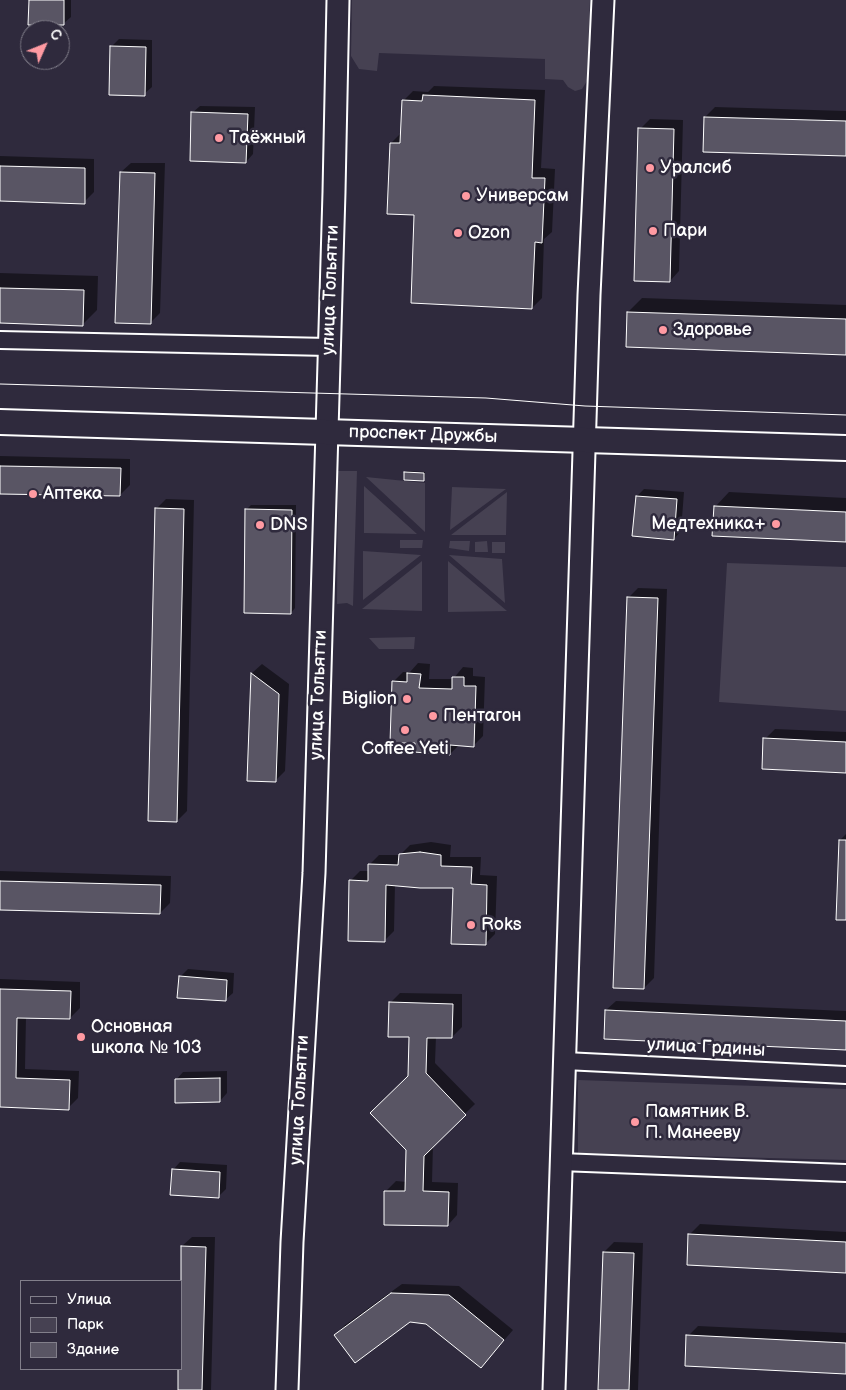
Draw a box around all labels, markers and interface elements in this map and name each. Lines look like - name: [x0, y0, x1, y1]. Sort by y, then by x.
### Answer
- north arrow: [20, 20, 70, 70]
- text: С: [46, 26, 65, 44]
- place label: Таёжный: [229, 127, 306, 149]
- marker: Таёжный: [213, 132, 225, 144]
- place label: Уралсиб: [660, 157, 732, 179]
- marker: Уралсиб: [644, 162, 656, 174]
- place label: Универсам: [476, 185, 569, 207]
- marker: Универсам: [460, 190, 472, 202]
- place label: Пари: [663, 220, 707, 242]
- place label: Ozon: [468, 222, 510, 244]
- street label: улица Тольятти: [318, 225, 344, 355]
- marker: Пари: [647, 225, 659, 237]
- marker: Ozon: [452, 227, 464, 239]
- place label: Здоровье: [673, 319, 752, 341]
- marker: Здоровье: [657, 324, 669, 336]
- street label: проспект Дружбы: [348, 422, 498, 448]
- place label: Аптека: [43, 483, 103, 505]
- marker: Аптека: [27, 488, 39, 500]
- place label: Медтехника+: [651, 513, 766, 535]
- place label: DNS: [270, 514, 308, 536]
- marker: Медтехника+: [770, 518, 782, 530]
- marker: DNS: [254, 519, 266, 531]
- street label: улица Тольятти: [306, 630, 332, 760]
- place label: Biglion: [341, 688, 397, 710]
- marker: Biglion: [401, 693, 413, 705]
- place label: Пентагон: [443, 705, 522, 727]
- marker: Пентагон: [427, 710, 439, 722]
- marker: Coffee Yeti: [399, 724, 411, 736]
- place label: Coffee Yeti: [361, 738, 449, 760]
- place label: Roks: [481, 914, 522, 936]
- marker: Roks: [465, 919, 477, 931]
- place label: Основная школа № 103: [91, 1016, 202, 1058]
- marker: Основная школа № 103: [75, 1031, 87, 1043]
- street label: улица Тольятти: [286, 1034, 314, 1166]
- street label: улица Грдины: [646, 1034, 766, 1062]
- place label: Памятник В. П. Манееву: [645, 1101, 749, 1144]
- marker: Памятник В. П. Манееву: [629, 1116, 641, 1128]
- legend: [20, 1280, 182, 1370]
- text: Улица: [67, 1290, 111, 1309]
- text: Парк: [67, 1315, 104, 1334]
- text: Здание: [67, 1340, 119, 1359]

